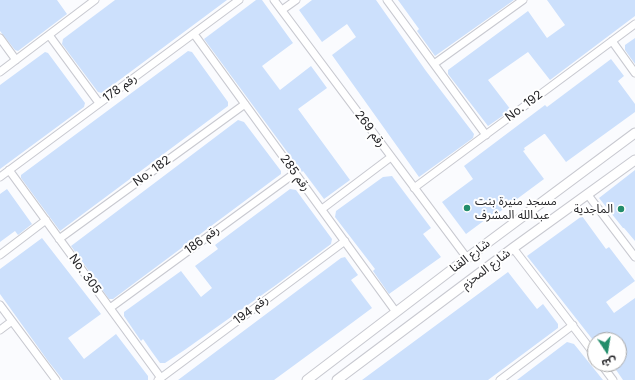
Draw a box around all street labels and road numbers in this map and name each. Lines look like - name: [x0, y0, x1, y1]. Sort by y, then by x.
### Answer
- street label: رقم 178: [100, 71, 140, 105]
- street label: No. 192: [503, 87, 545, 125]
- street label: رقم 269: [352, 108, 388, 150]
- street label: رقم 285: [277, 152, 313, 194]
- street label: No. 182: [130, 153, 174, 189]
- street label: رقم 186: [182, 223, 222, 257]
- street label: شارع القنا: [447, 236, 493, 276]
- street label: شارع المحزم: [459, 246, 513, 292]
- street label: No. 305: [66, 251, 104, 297]
- street label: رقم 194: [231, 292, 271, 328]

